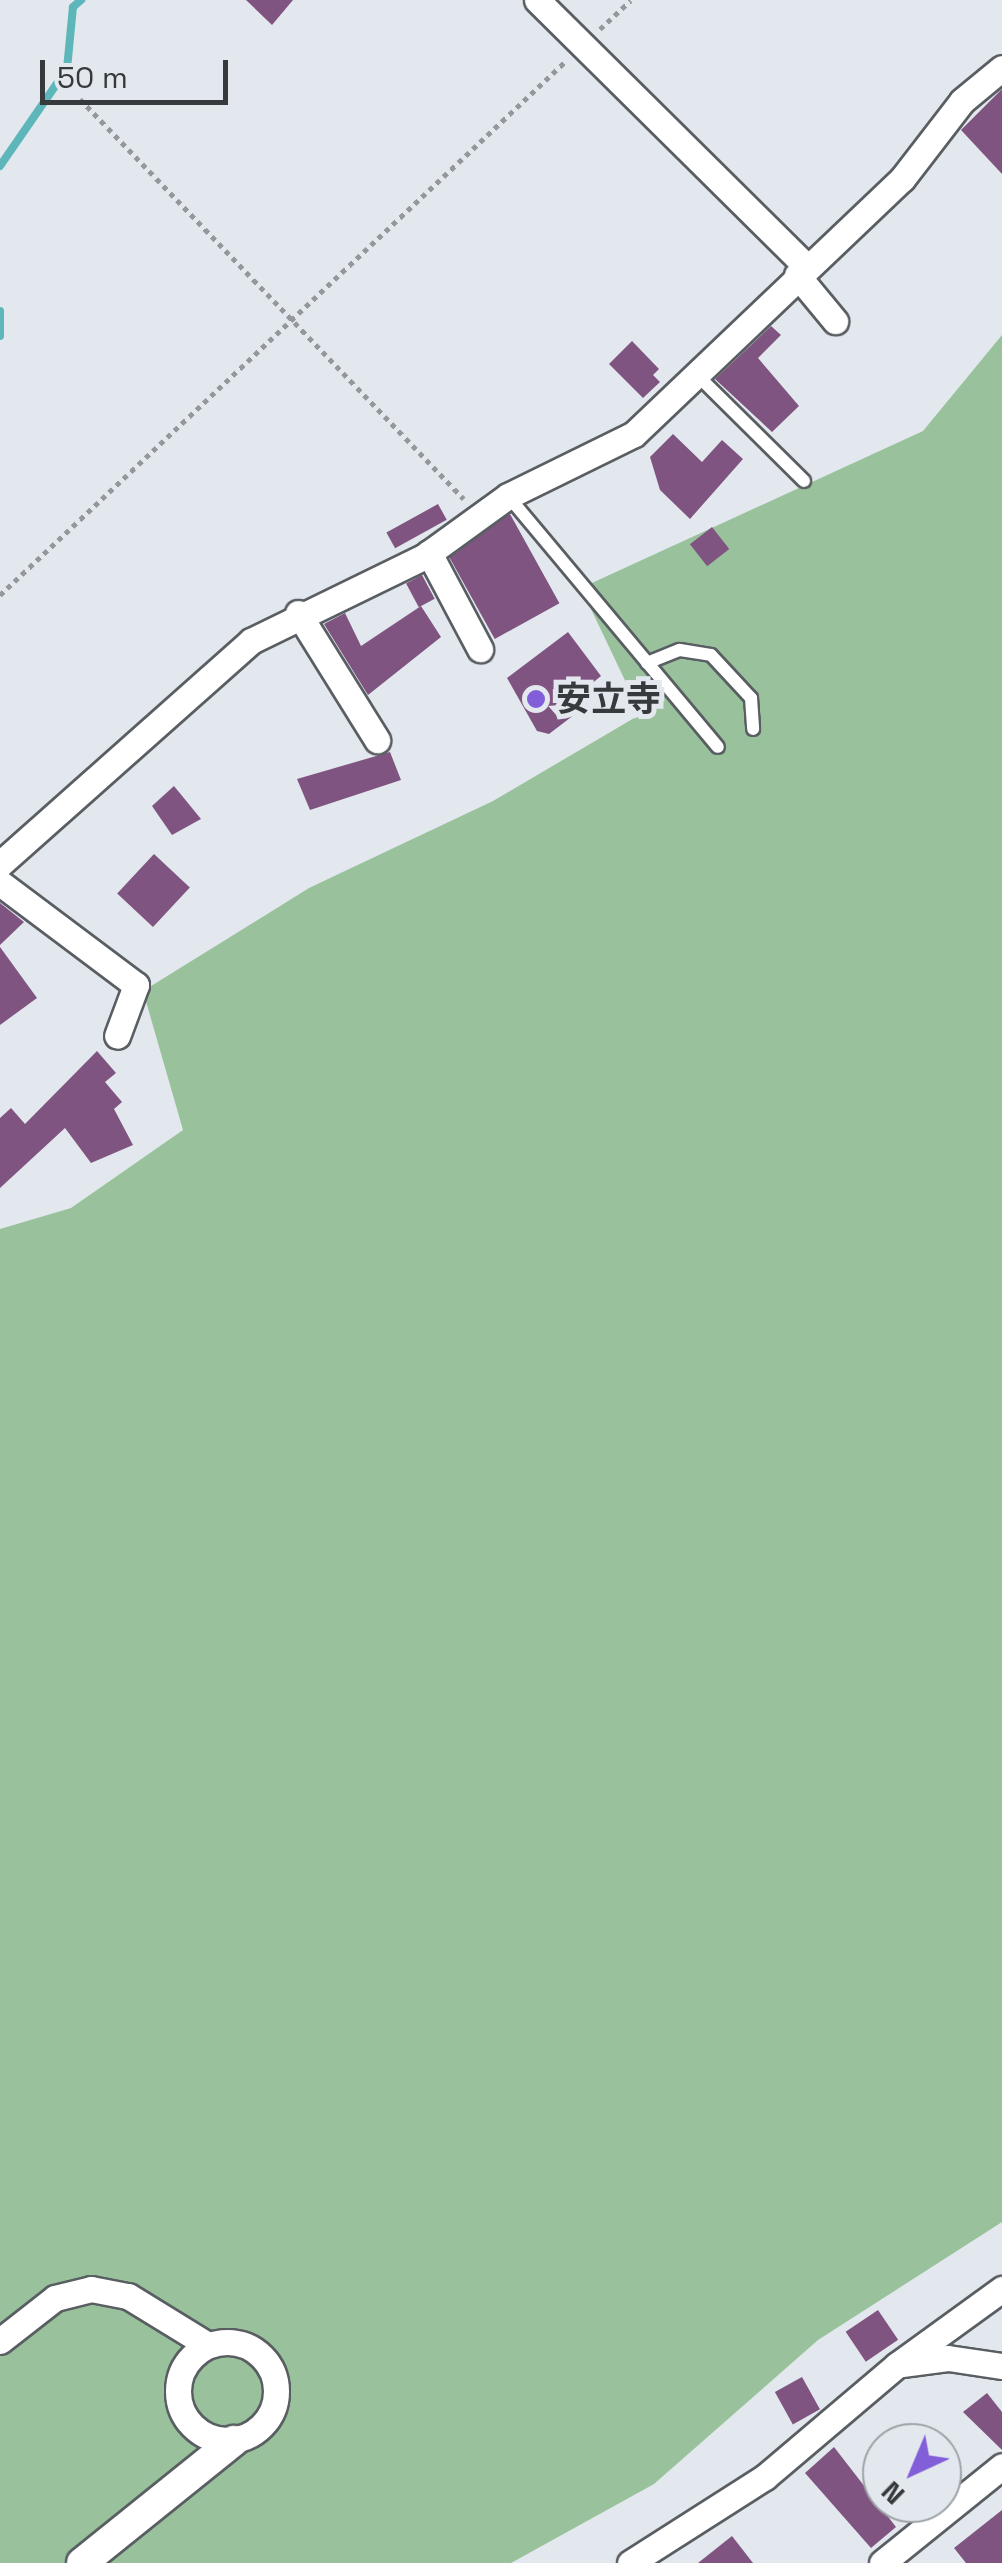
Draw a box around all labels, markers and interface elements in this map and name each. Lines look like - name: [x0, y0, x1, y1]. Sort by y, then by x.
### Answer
- scale bar: [45, 40, 232, 102]
- text: 50 m: [57, 58, 128, 97]
- place label: 安立寺: [556, 678, 661, 720]
- marker: 安立寺: [525, 688, 547, 710]
- north arrow: [862, 2423, 962, 2523]
- text: N: [873, 2474, 912, 2513]

